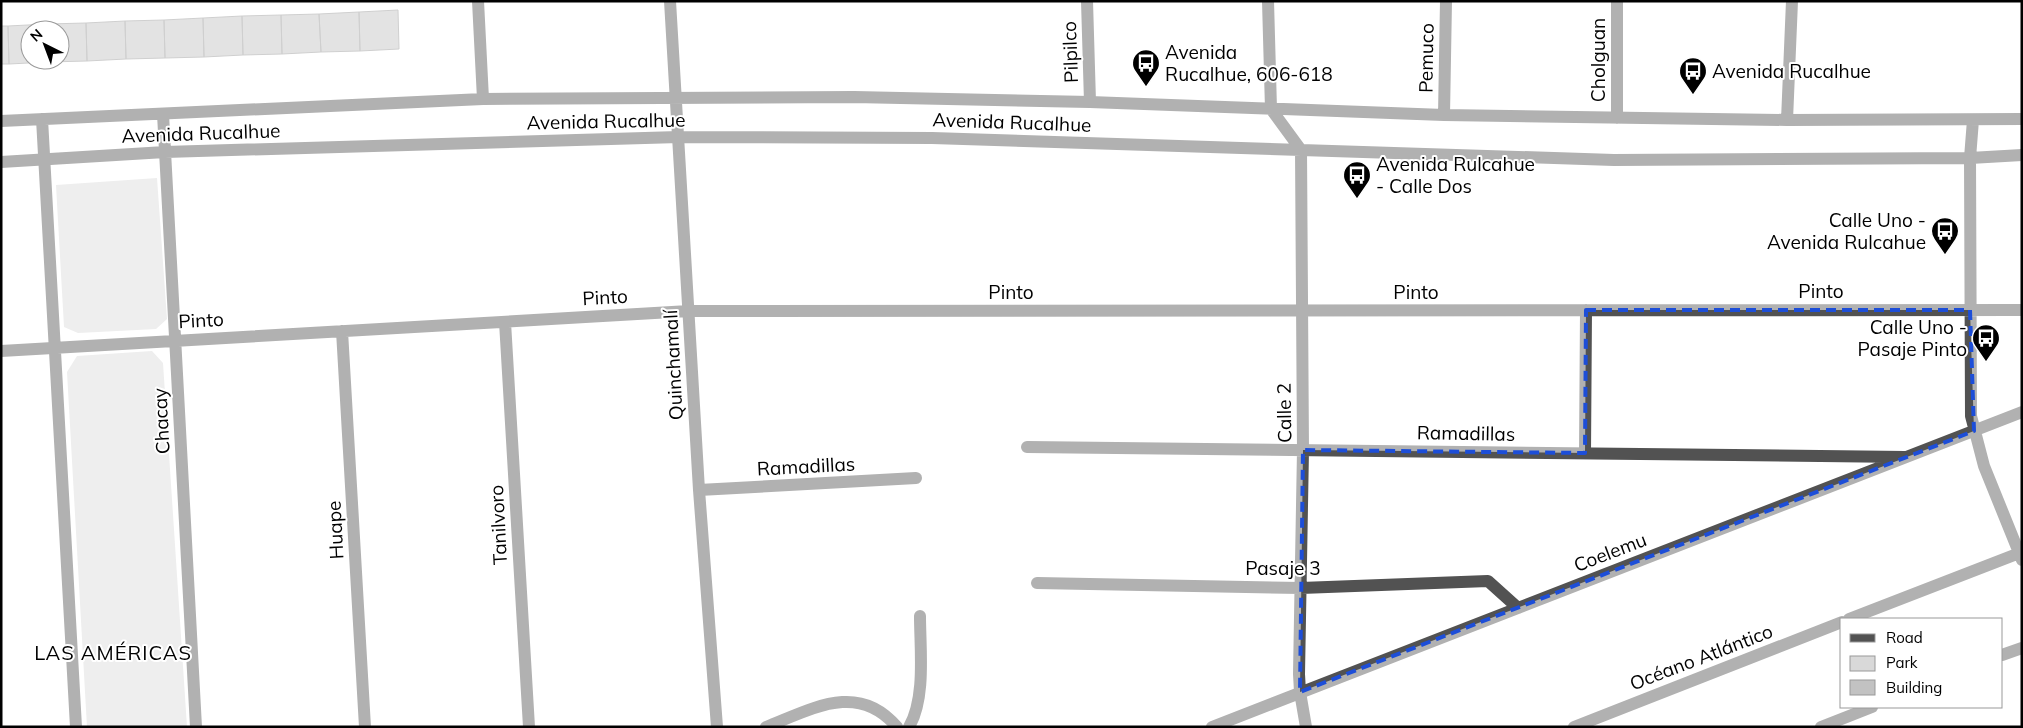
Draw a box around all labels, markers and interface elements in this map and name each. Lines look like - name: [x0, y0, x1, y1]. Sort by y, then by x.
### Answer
- street label: Cholguan: [1586, 18, 1610, 102]
- north arrow: [20, 20, 70, 70]
- street label: Pilpilco: [1057, 21, 1083, 83]
- street label: Pemuco: [1413, 23, 1439, 93]
- text: N: [26, 25, 46, 46]
- place label: Avenida Rucalhue, 606-618: [1165, 40, 1333, 86]
- bus stop icon: Avenida Rucalhue, 606-618: [1131, 48, 1161, 87]
- bus stop icon: Avenida Rucalhue: [1678, 56, 1708, 95]
- place label: Avenida Rucalhue: [1712, 59, 1871, 83]
- street label: Avenida Rucalhue: [932, 107, 1092, 137]
- street label: Avenida Rucalhue: [526, 108, 686, 134]
- street label: Avenida Rucalhue: [121, 118, 281, 148]
- place label: Avenida Rulcahue - Calle Dos: [1376, 152, 1535, 198]
- bus stop icon: Avenida Rulcahue - Calle Dos: [1342, 160, 1372, 199]
- place label: Calle Uno - Avenida Rulcahue: [1767, 208, 1926, 254]
- bus stop icon: Calle Uno - Avenida Rulcahue: [1930, 216, 1960, 255]
- street label: Pinto: [1798, 279, 1844, 303]
- street label: Pinto: [988, 280, 1034, 304]
- street label: Pinto: [1393, 280, 1439, 304]
- street label: Pinto: [582, 284, 628, 310]
- street label: Pinto: [178, 307, 224, 333]
- street label: Quinchamalí: [658, 308, 688, 421]
- place label: Calle Uno - Pasaje Pinto: [1858, 315, 1967, 361]
- bus stop icon: Calle Uno - Pasaje Pinto: [1971, 323, 2001, 362]
- street label: Calle 2: [1271, 383, 1297, 443]
- street label: Chacay: [147, 387, 175, 455]
- street label: Ramadillas: [1417, 420, 1515, 446]
- street label: Ramadillas: [756, 451, 856, 481]
- street label: Tanilvoro: [484, 484, 512, 566]
- street label: Huape: [321, 500, 349, 560]
- street label: Coelemu: [1570, 527, 1650, 577]
- street label: Pasaje 3: [1245, 556, 1321, 580]
- legend: [1840, 618, 2003, 708]
- street label: Océano Atlántico: [1626, 619, 1776, 695]
- text: Road: [1886, 628, 1923, 647]
- district label: LAS AMÉRICAS: [34, 640, 192, 665]
- text: Park: [1886, 653, 1918, 672]
- text: Building: [1886, 678, 1942, 697]

